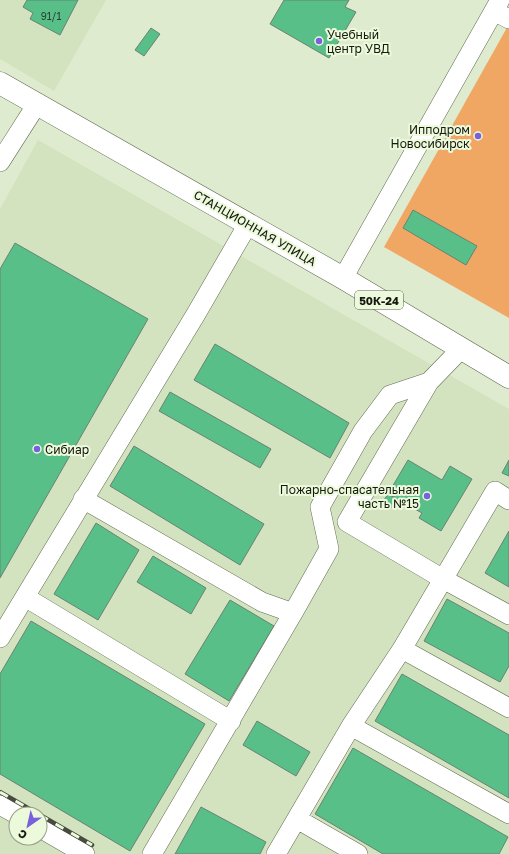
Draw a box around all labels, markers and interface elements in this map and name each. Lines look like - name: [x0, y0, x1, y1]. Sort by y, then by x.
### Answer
- house number: 91/1: [41, 10, 61, 22]
- place label: Учебный центр УВД: [327, 27, 390, 56]
- marker: Учебный центр УВД: [314, 36, 324, 46]
- place label: Ипподром Новосибирск: [391, 122, 470, 151]
- marker: Ипподром Новосибирск: [473, 131, 483, 141]
- street label: СТАНЦИОННАЯ УЛИЦА: [191, 187, 319, 269]
- road number: 50К-24: [355, 291, 403, 309]
- place label: Сибиар: [45, 442, 89, 457]
- marker: Сибиар: [32, 444, 42, 454]
- place label: Пожарно-спасательная часть №15: [280, 482, 419, 511]
- marker: Пожарно-спасательная часть №15: [422, 491, 432, 501]
- north arrow: [8, 806, 48, 846]
- text: С: [15, 827, 29, 842]

